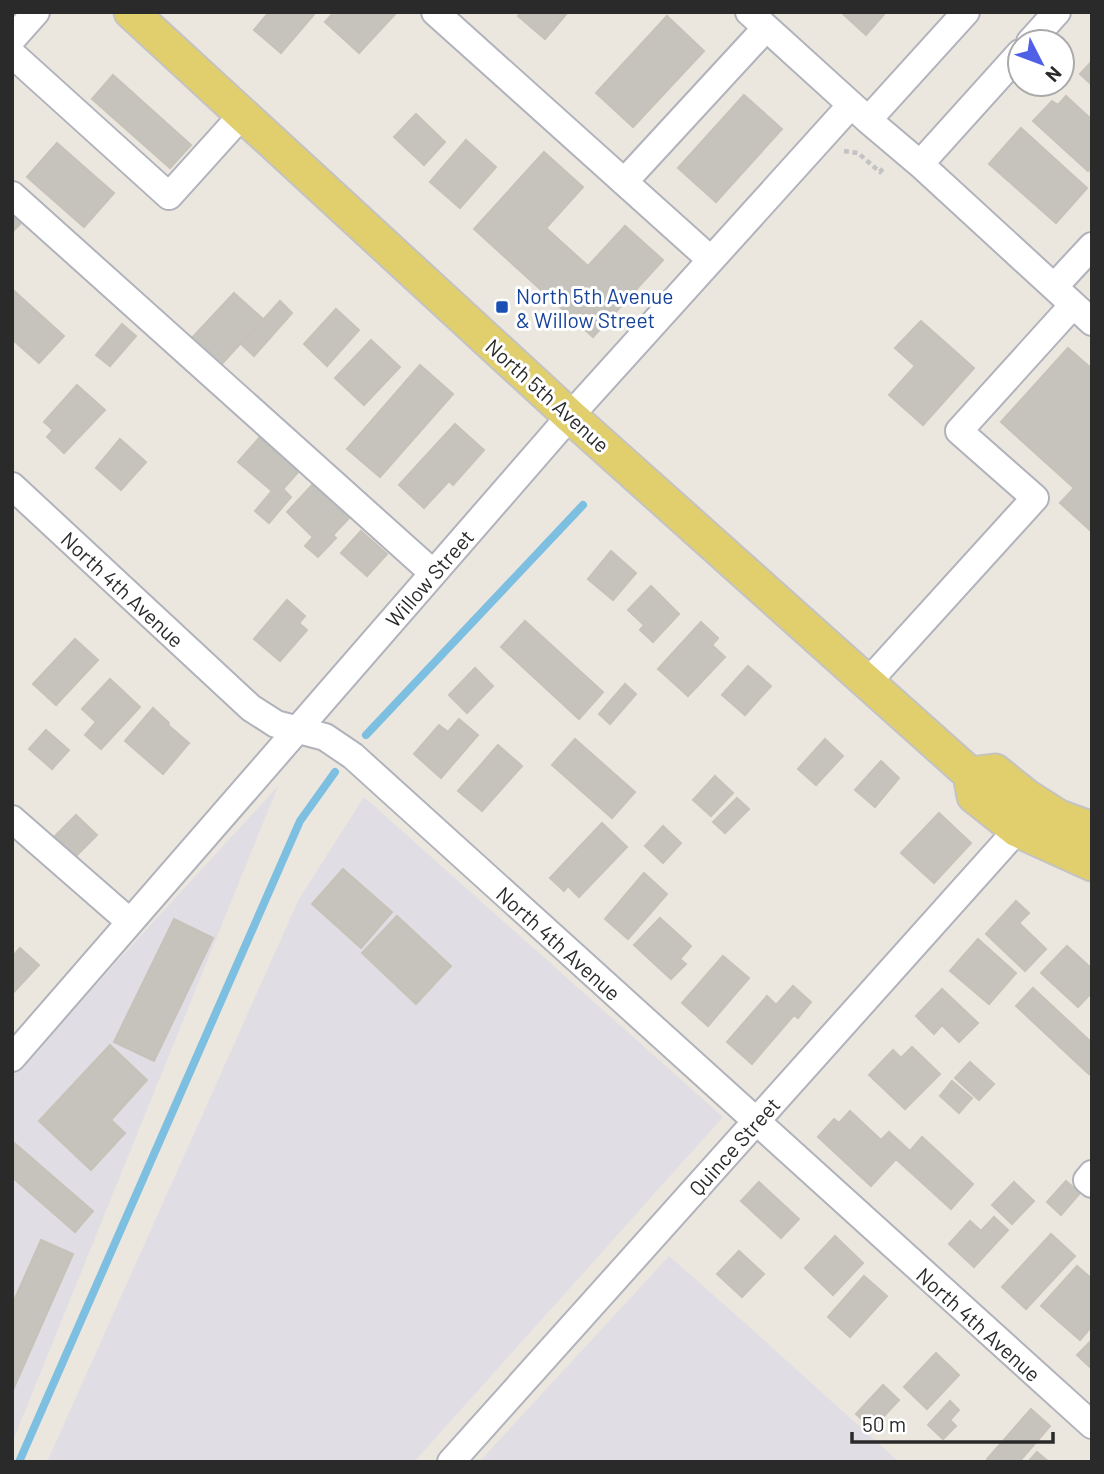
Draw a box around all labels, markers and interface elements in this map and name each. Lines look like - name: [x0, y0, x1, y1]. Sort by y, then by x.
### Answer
- north arrow: [1006, 28, 1076, 98]
- text: N: [1041, 62, 1067, 87]
- place label: North 5th Avenue & Willow Street: [516, 283, 673, 332]
- marker: North 5th Avenue & Willow Street: [494, 299, 510, 315]
- street label: North 5th Avenue: [481, 333, 615, 457]
- street label: Willow Street: [380, 524, 478, 632]
- street label: North 4th Avenue: [57, 526, 189, 652]
- street label: North 4th Avenue: [492, 881, 626, 1005]
- street label: Quince Street: [683, 1092, 785, 1200]
- street label: North 4th Avenue: [912, 1262, 1046, 1386]
- scale bar: [852, 1400, 1053, 1444]
- text: 50 m: [862, 1411, 906, 1436]

